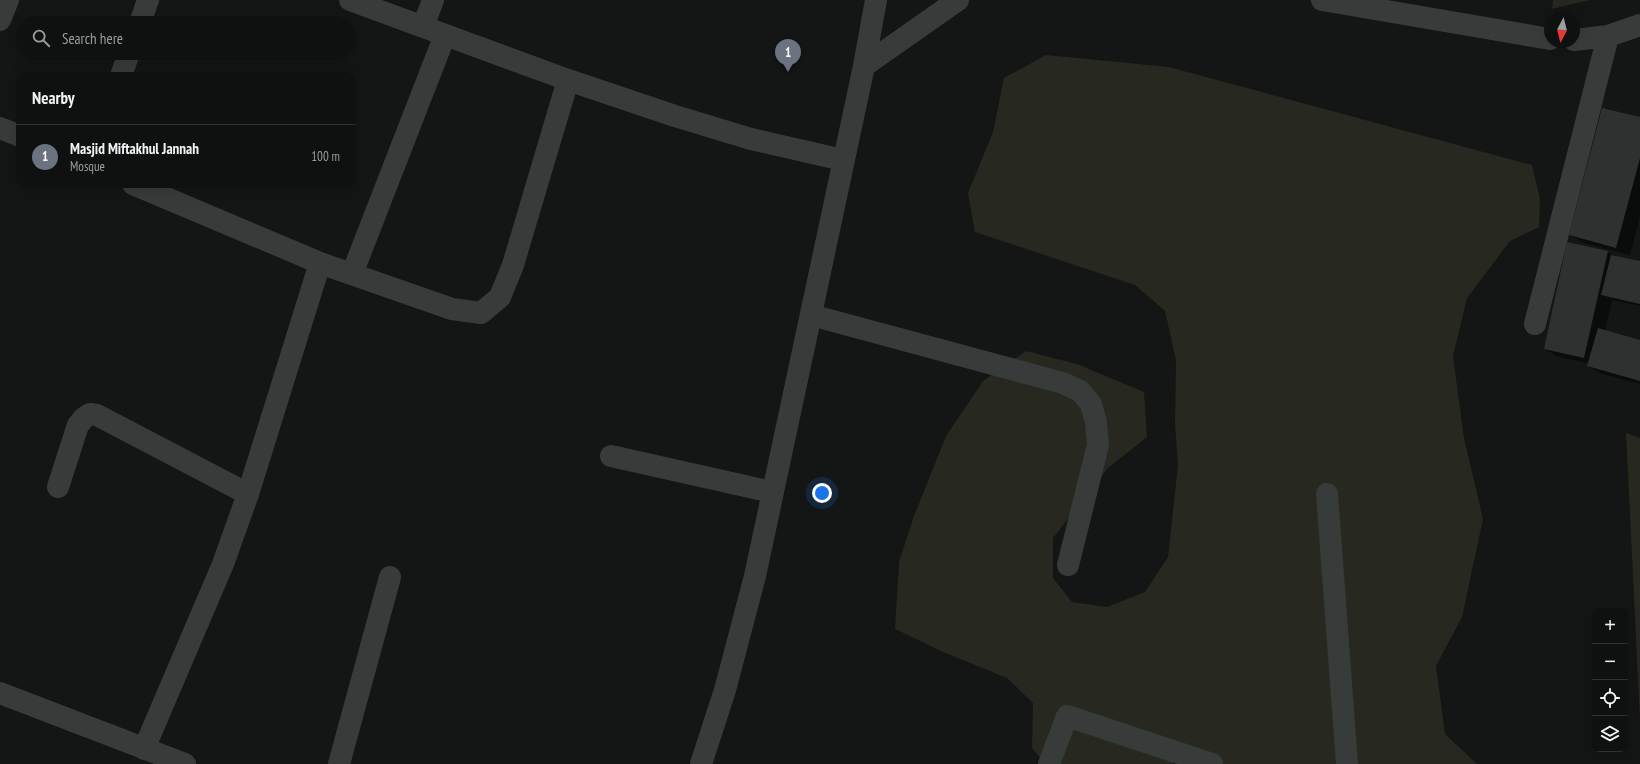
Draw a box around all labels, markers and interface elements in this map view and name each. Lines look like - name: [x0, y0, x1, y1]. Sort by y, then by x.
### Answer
- north arrow: [1544, 12, 1580, 48]
- search box: [16, 16, 356, 60]
- icon: search: [30, 27, 52, 49]
- text: Search here: [62, 29, 123, 48]
- pin: 1: [775, 39, 801, 72]
- text: Nearby: [32, 87, 75, 109]
- text: Masjid Miftakhul Jannah: [70, 139, 199, 158]
- text: 1: [42, 148, 48, 165]
- text: 100 m: [311, 148, 340, 165]
- text: Mosque: [70, 158, 105, 175]
- your location: [812, 483, 832, 503]
- map controls: [1592, 608, 1628, 752]
- button: +: [1592, 608, 1628, 644]
- button: −: [1592, 644, 1628, 680]
- button: locate: [1592, 680, 1628, 716]
- button: layers: [1592, 716, 1628, 752]

